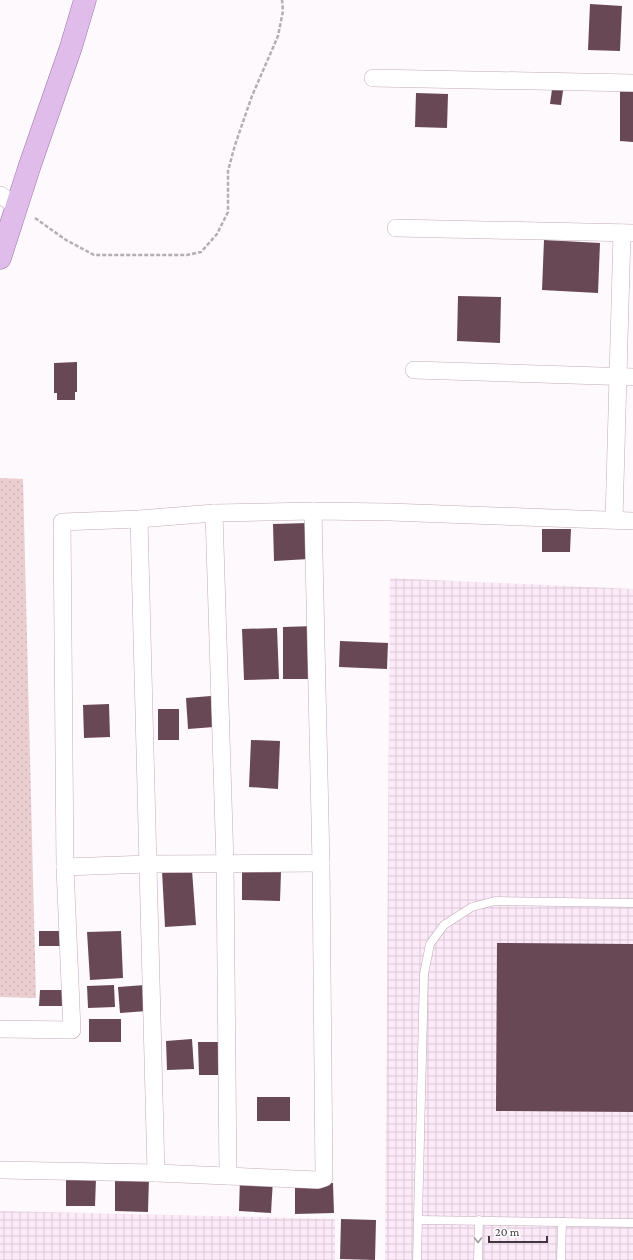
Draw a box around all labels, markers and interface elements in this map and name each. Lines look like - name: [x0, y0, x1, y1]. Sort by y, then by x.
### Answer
- scale bar: [489, 1218, 547, 1244]
- text: 20 m: [495, 1225, 520, 1239]
- one-way arrow: [474, 1237, 483, 1243]

